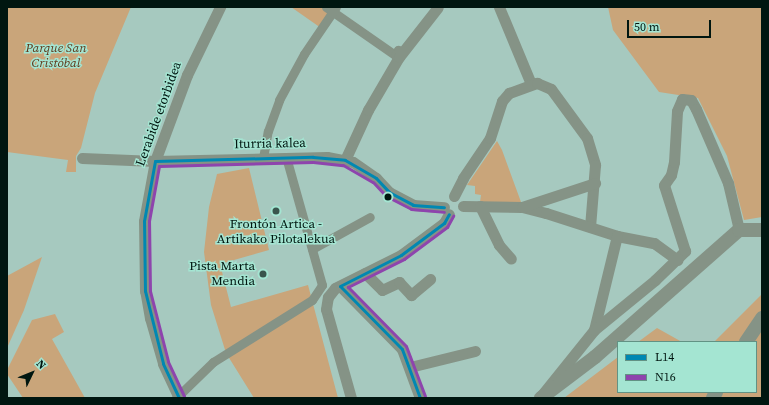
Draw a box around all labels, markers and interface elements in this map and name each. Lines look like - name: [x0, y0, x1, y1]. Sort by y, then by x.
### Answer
- scale bar: [629, 12, 713, 38]
- text: 50 m: [634, 19, 660, 35]
- park label: Parque San Cristóbal: [25, 41, 87, 72]
- street label: Lerabide etorbidea: [133, 60, 185, 168]
- street label: Iturria kalea: [234, 136, 306, 152]
- unlabelled marker: [383, 192, 393, 202]
- marker: Frontón Artica - Artikako Pilotalekua: [271, 206, 281, 216]
- place label: Frontón Artica - Artikako Pilotalekua: [217, 217, 335, 248]
- place label: Pista Marta Mendia: [189, 259, 255, 290]
- marker: Pista Marta Mendia: [258, 269, 268, 279]
- legend: [617, 341, 757, 393]
- text: L14: [655, 349, 674, 365]
- north arrow: [12, 353, 52, 393]
- text: N: [33, 356, 49, 373]
- text: N16: [655, 369, 676, 385]

